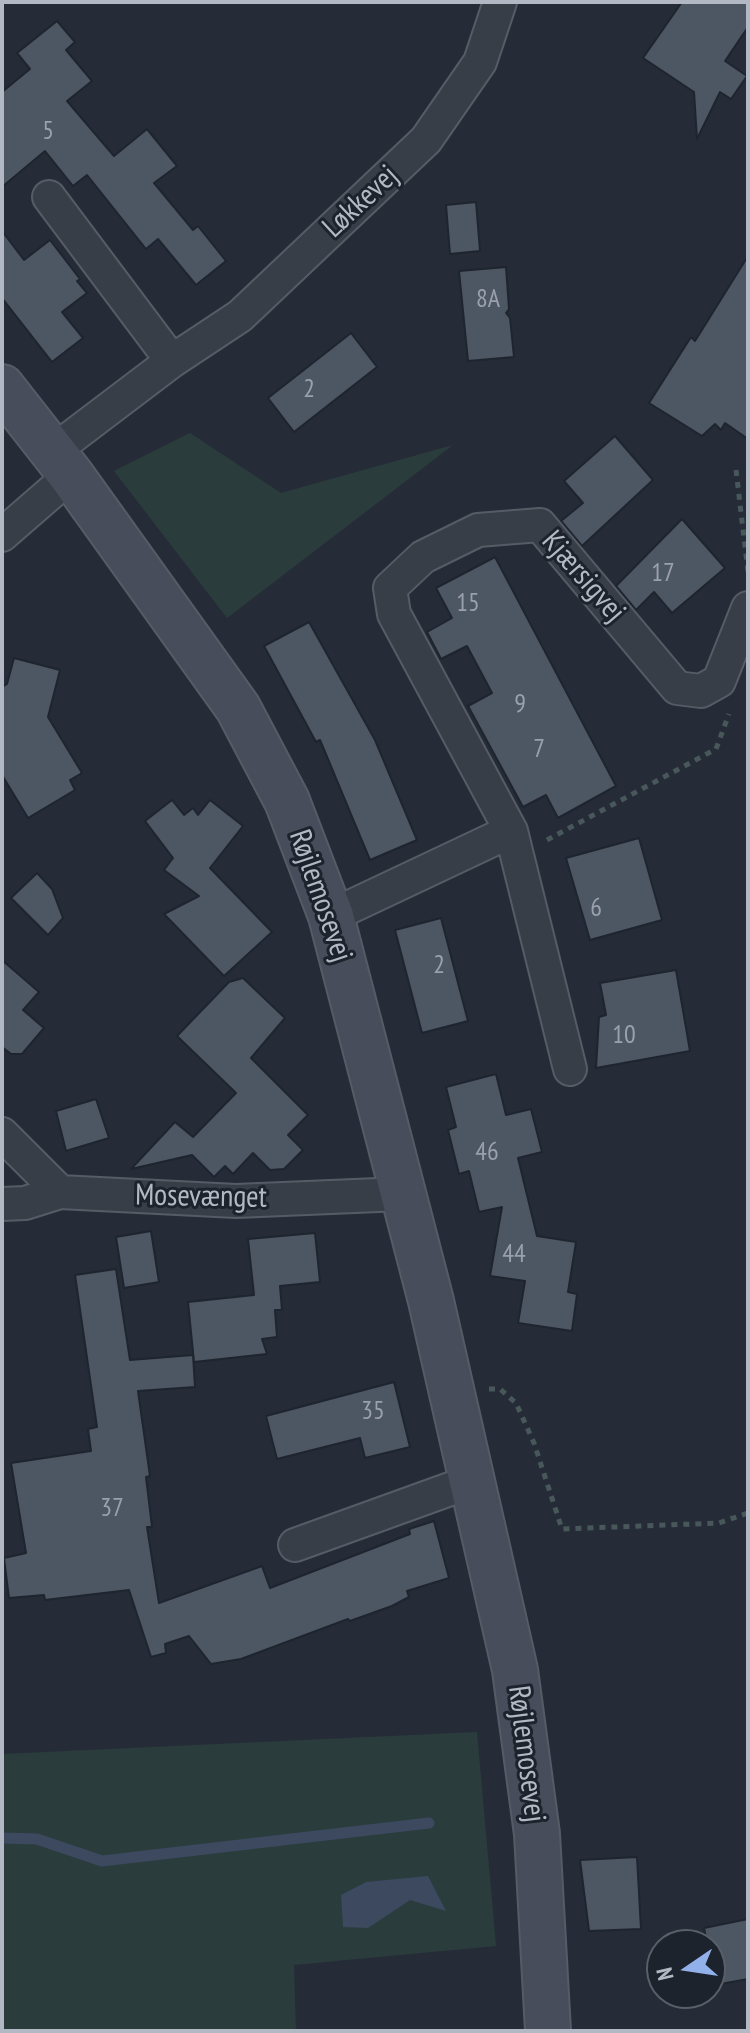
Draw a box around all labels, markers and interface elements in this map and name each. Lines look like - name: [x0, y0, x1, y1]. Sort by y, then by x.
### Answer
- house number: 5: [42, 116, 54, 148]
- street label: Løkkevej: [316, 158, 406, 246]
- house number: 8A: [476, 284, 500, 316]
- house number: 2: [303, 374, 315, 406]
- street label: Kjærsigvej: [534, 524, 632, 630]
- house number: 17: [651, 558, 675, 590]
- house number: 15: [456, 588, 480, 620]
- house number: 9: [514, 689, 526, 721]
- house number: 7: [533, 734, 545, 766]
- street label: Røjlemosevej: [281, 825, 359, 967]
- house number: 6: [590, 893, 602, 925]
- house number: 2: [433, 950, 445, 982]
- house number: 10: [612, 1020, 636, 1052]
- house number: 46: [475, 1137, 499, 1169]
- street label: Mosevænget: [135, 1178, 267, 1216]
- house number: 44: [502, 1239, 526, 1271]
- house number: 35: [361, 1396, 385, 1428]
- house number: 37: [100, 1493, 124, 1525]
- street label: Røjlemosevej: [500, 1684, 552, 1824]
- north arrow: [646, 1929, 726, 2009]
- text: N: [650, 1965, 680, 1983]

